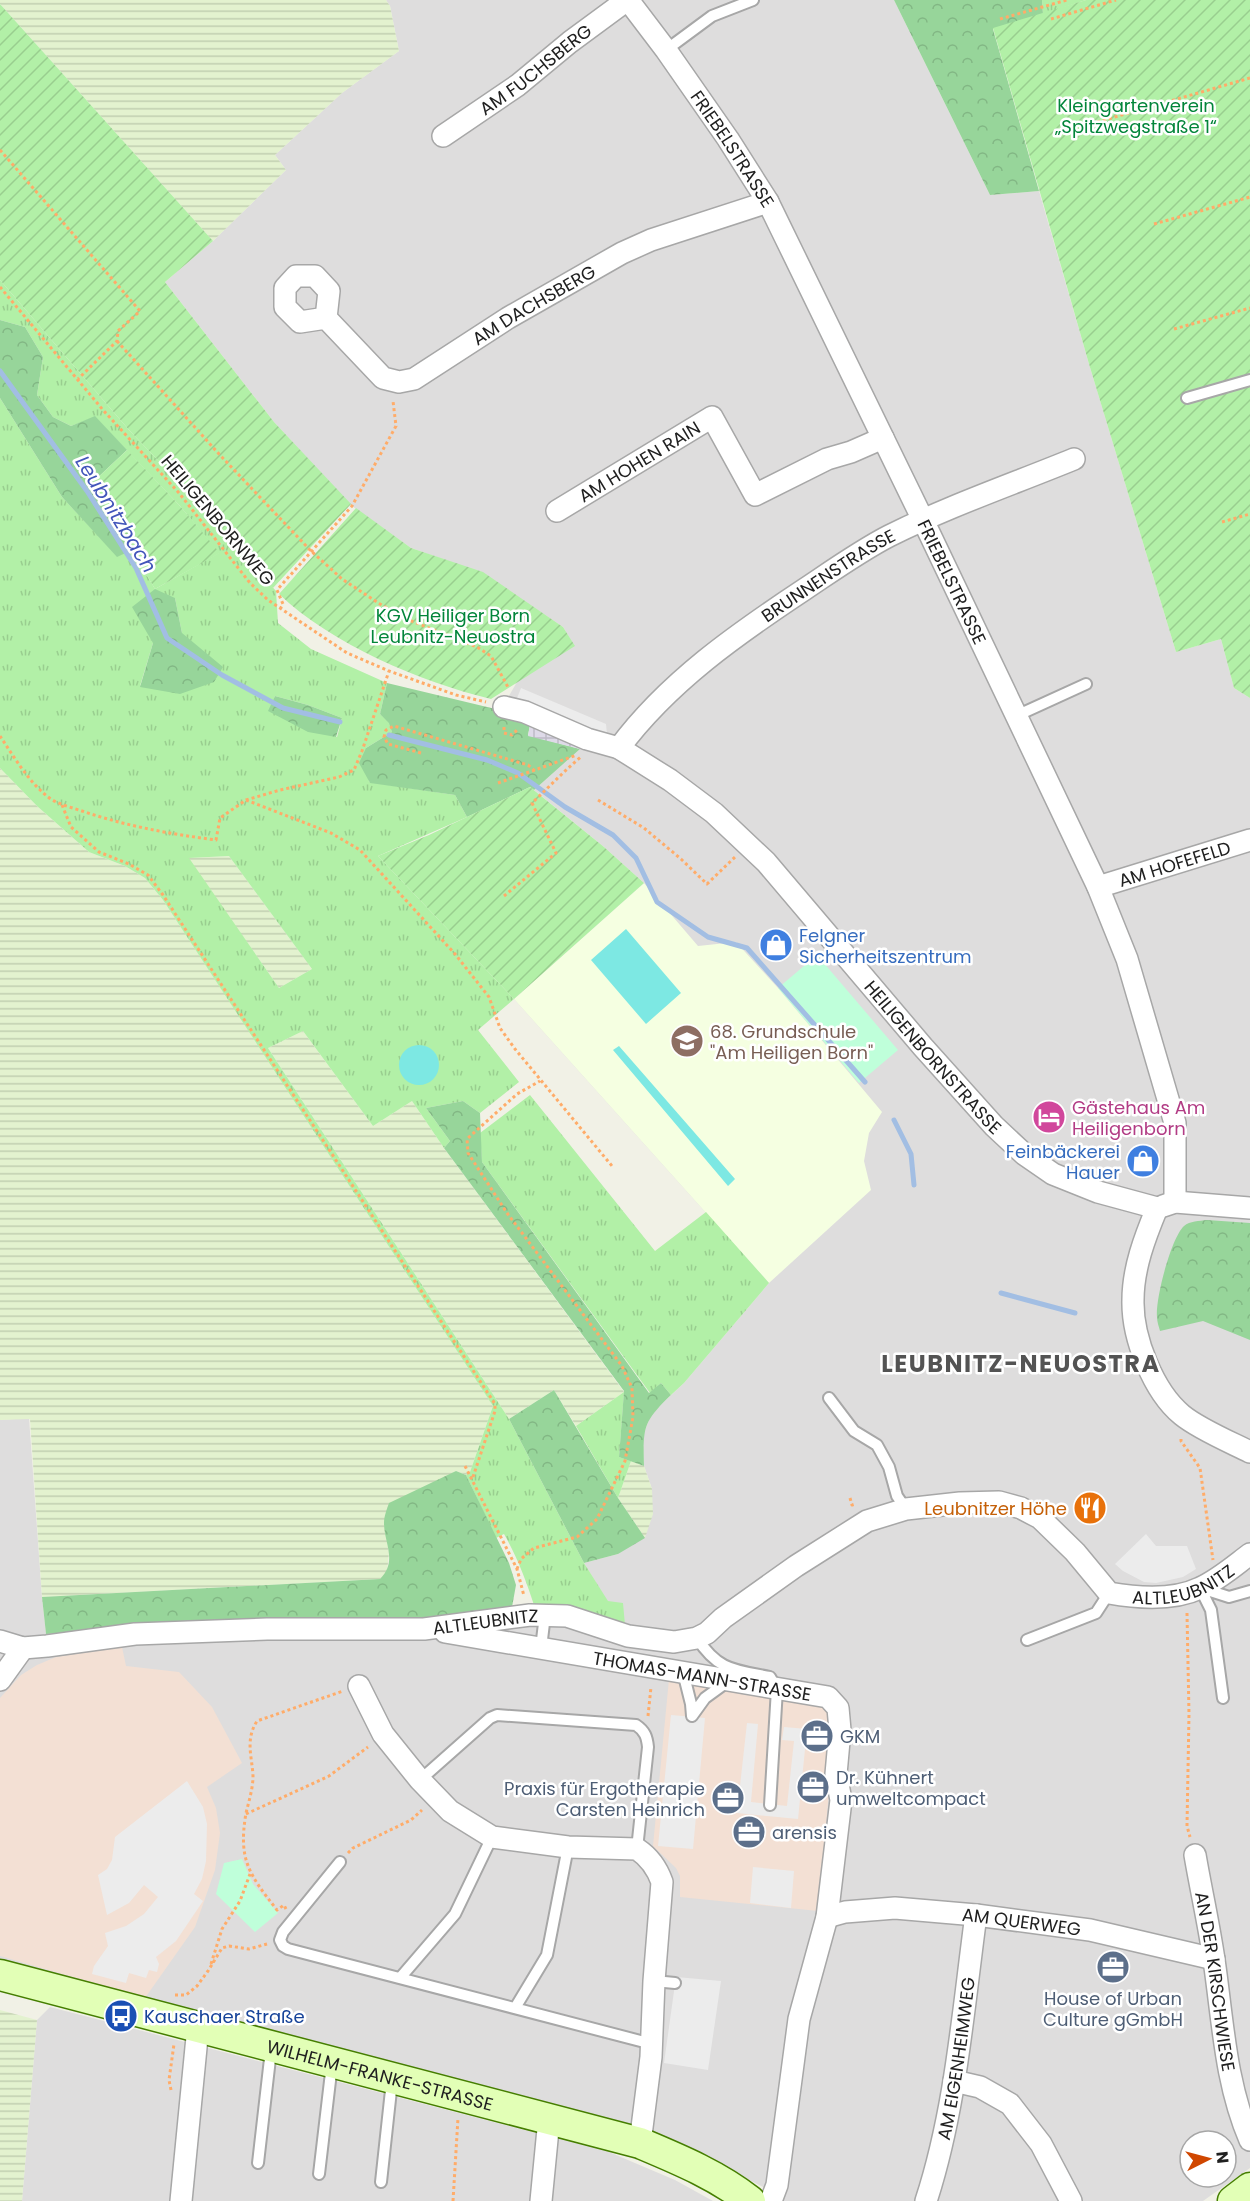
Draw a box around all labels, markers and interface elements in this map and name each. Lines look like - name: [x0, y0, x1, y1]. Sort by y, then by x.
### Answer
- street label: AM FUCHSBERG: [474, 18, 597, 120]
- street label: FRIEBELSTRASSE: [685, 85, 781, 212]
- park label: Kleingartenverein „Spitzwegstraße 1“: [1054, 93, 1217, 139]
- street label: AM DACHSBERG: [467, 258, 600, 351]
- street label: AM HOHEN RAIN: [573, 415, 705, 508]
- street label: HEILIGENBORNWEG: [156, 449, 280, 591]
- water label: Leubnitzbach: [69, 450, 163, 578]
- street label: FRIEBELSTRASSE: [912, 515, 993, 648]
- street label: BRUNNENSTRASSE: [756, 522, 899, 628]
- park label: KGV Heiliger Born Leubnitz-Neuostra: [371, 603, 535, 649]
- street label: AM HOFEFELD: [1115, 834, 1234, 892]
- place label: Felgner Sicherheitszentrum: [799, 923, 972, 969]
- shop icon: Felgner Sicherheitszentrum: [758, 927, 794, 963]
- street label: HEILIGENBORNSTRASSE: [859, 975, 1007, 1140]
- place label: 68. Grundschule "Am Heiligen Born": [710, 1019, 873, 1065]
- school or university icon: 68. Grundschule "Am Heiligen Born": [669, 1023, 705, 1059]
- place label: Gästehaus Am Heiligenborn: [1072, 1095, 1205, 1141]
- hotel icon: Gästehaus Am Heiligenborn: [1031, 1099, 1067, 1135]
- place label: Feinbäckerei Hauer: [1006, 1139, 1120, 1185]
- shop icon: Feinbäckerei Hauer: [1125, 1143, 1161, 1179]
- district label: LEUBNITZ-NEUOSTRA: [881, 1347, 1161, 1380]
- restaurant icon: Leubnitzer Höhe: [1072, 1490, 1108, 1526]
- place label: Leubnitzer Höhe: [924, 1496, 1067, 1521]
- street label: ALTLEUBNITZ: [1131, 1558, 1239, 1610]
- street label: ALTLEUBNITZ: [431, 1602, 539, 1640]
- street label: THOMAS-MANN-STRASSE: [591, 1645, 813, 1707]
- office icon: GKM: [799, 1718, 835, 1754]
- place label: GKM: [840, 1724, 880, 1749]
- place label: Dr. Kühnert umweltcompact: [836, 1765, 986, 1811]
- office icon: Dr. Kühnert umweltcompact: [795, 1769, 831, 1805]
- place label: Praxis für Ergotherapie Carsten Heinrich: [504, 1776, 705, 1822]
- office icon: Praxis für Ergotherapie Carsten Heinrich: [710, 1780, 746, 1816]
- office icon: arensis: [731, 1814, 767, 1850]
- place label: arensis: [772, 1820, 837, 1845]
- street label: AN DER KIRSCHWIESE: [1190, 1889, 1242, 2073]
- street label: AM QUERWEG: [961, 1901, 1082, 1941]
- office icon: House of Urban Culture gGmbH: [1095, 1949, 1131, 1985]
- street label: AM EIGENHEIMWEG: [931, 1976, 981, 2142]
- place label: House of Urban Culture gGmbH: [1043, 1986, 1183, 2032]
- bus stop icon: Kauschaer Straße: [103, 1998, 139, 2034]
- place label: Kauschaer Straße: [144, 2004, 305, 2029]
- street label: WILHELM-FRANKE-STRASSE: [264, 2033, 496, 2116]
- north arrow: [1178, 2129, 1238, 2189]
- text: N: [1210, 2150, 1234, 2165]

